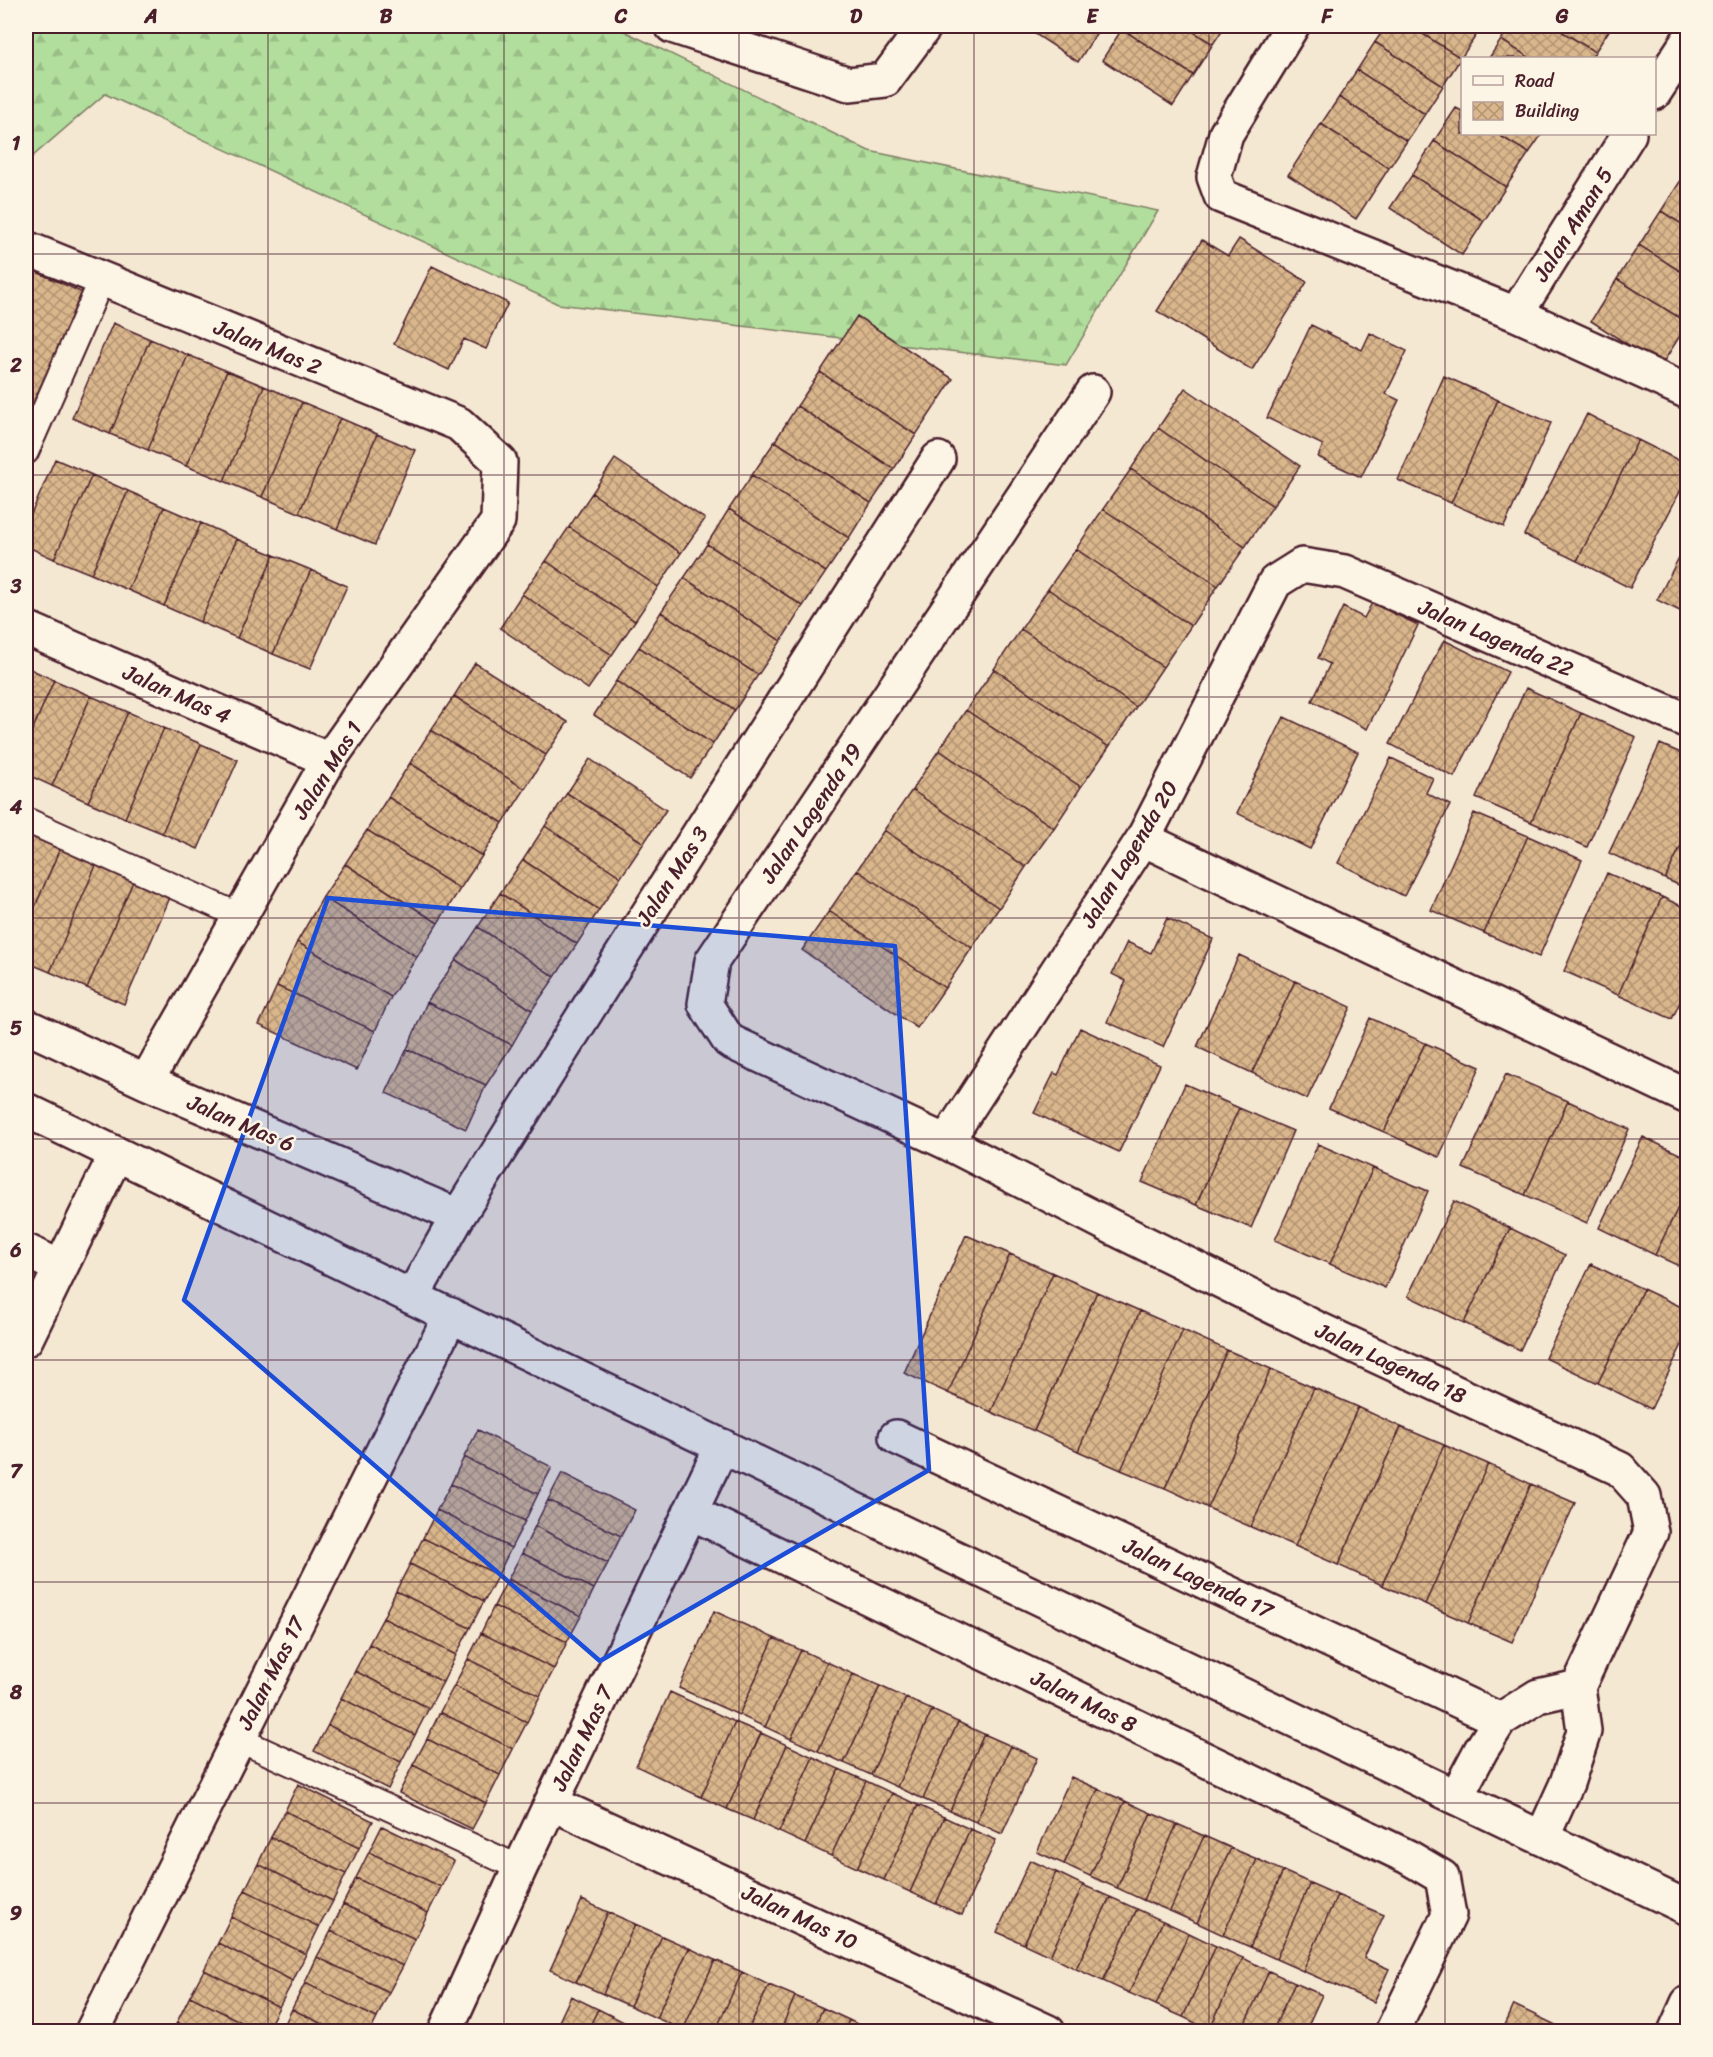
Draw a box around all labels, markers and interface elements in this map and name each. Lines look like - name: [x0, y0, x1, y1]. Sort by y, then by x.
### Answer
- text: A: [143, 0, 158, 34]
- text: B: [380, 0, 393, 34]
- text: C: [614, 0, 628, 34]
- text: D: [850, 0, 863, 34]
- text: E: [1086, 0, 1099, 34]
- text: F: [1321, 0, 1334, 34]
- text: G: [1555, 0, 1569, 34]
- legend: [1461, 57, 1656, 135]
- text: Road: [1515, 65, 1555, 97]
- text: Building: [1515, 95, 1579, 127]
- text: 1: [12, 126, 21, 161]
- street label: Jalan Aman 5: [1522, 159, 1624, 290]
- street label: Jalan Mas 2: [207, 307, 328, 386]
- text: 2: [9, 348, 22, 383]
- text: 3: [10, 569, 22, 604]
- street label: Jalan Lagenda 22: [1411, 587, 1580, 688]
- street label: Jalan Mas 4: [116, 652, 238, 735]
- street label: Jalan Mas 1: [281, 713, 373, 828]
- street label: Jalan Lagenda 19: [749, 735, 873, 892]
- street label: Jalan Lagenda 20: [1069, 773, 1189, 936]
- text: 4: [9, 790, 23, 825]
- street label: Jalan Mas 3: [624, 818, 719, 935]
- text: 5: [10, 1011, 22, 1046]
- street label: Jalan Mas 6: [180, 1083, 301, 1163]
- text: 6: [9, 1233, 22, 1268]
- street label: Jalan Lagenda 18: [1308, 1311, 1473, 1415]
- text: 7: [10, 1454, 23, 1489]
- street label: Jalan Lagenda 17: [1115, 1526, 1281, 1631]
- street label: Jalan Mas 17: [225, 1608, 317, 1737]
- street label: Jalan Mas 8: [1023, 1658, 1144, 1744]
- text: 8: [9, 1675, 23, 1710]
- street label: Jalan Mas 7: [539, 1677, 625, 1798]
- street label: Jalan Mas 10: [735, 1873, 865, 1961]
- text: 9: [10, 1896, 22, 1931]

